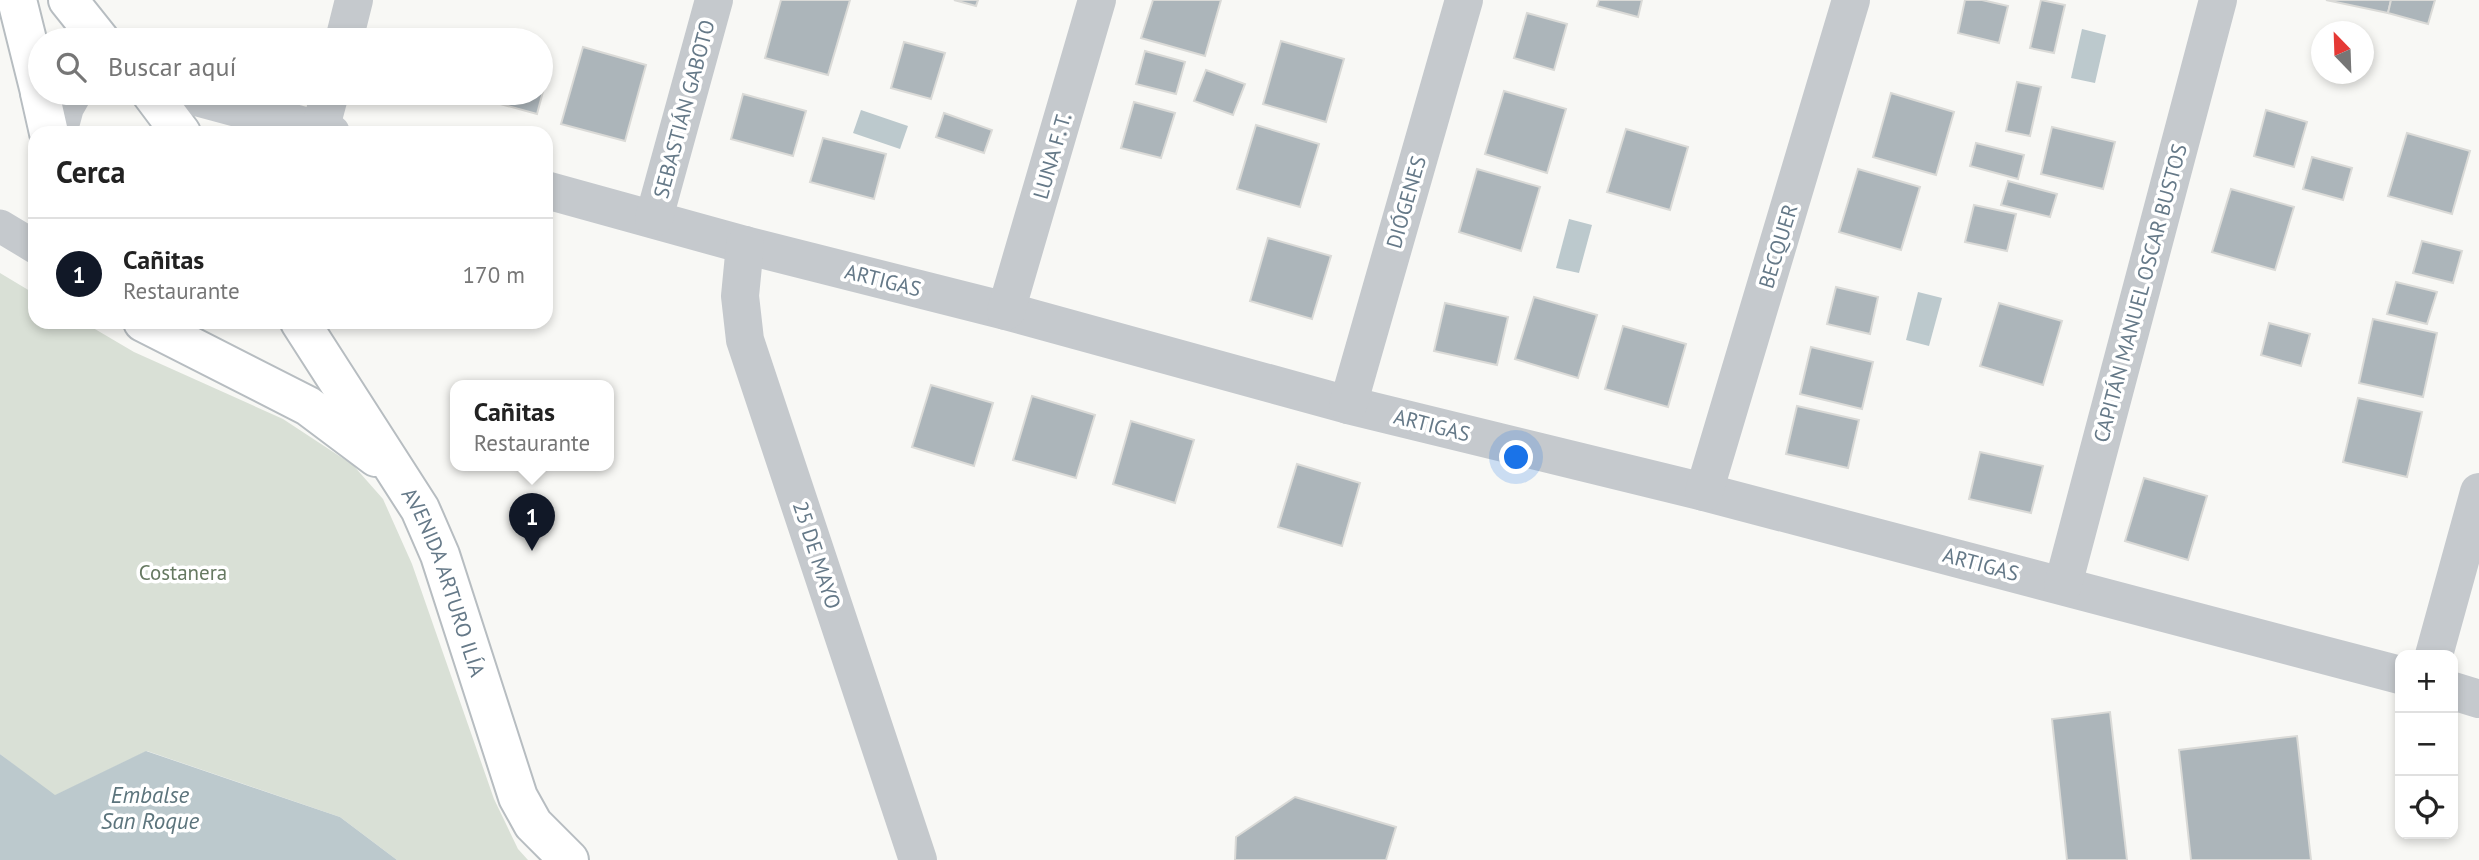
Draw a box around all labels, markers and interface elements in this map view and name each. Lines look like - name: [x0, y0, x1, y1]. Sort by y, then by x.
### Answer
- street label: SEBASTIÁN GABOTO: [647, 17, 721, 201]
- north arrow: [2311, 21, 2374, 84]
- search box: [28, 28, 553, 105]
- icon: search: [52, 48, 90, 86]
- text: Buscar aquí: [108, 50, 236, 83]
- street label: LUNA F. T.: [1027, 110, 1077, 202]
- street label: CAPITÁN MANUEL OSCAR BUSTOS: [2087, 141, 2193, 445]
- text: Cerca: [56, 152, 125, 191]
- street label: DIÓGENES: [1380, 153, 1432, 251]
- street label: BECQUER: [1752, 201, 1804, 291]
- text: Cañitas: [123, 243, 204, 276]
- street label: ARTIGAS: [842, 258, 924, 302]
- text: 1: [72, 260, 86, 289]
- text: 170 m: [463, 260, 525, 289]
- text: Restaurante: [123, 276, 240, 305]
- popup: [450, 380, 614, 471]
- text: Cañitas: [474, 395, 555, 428]
- street label: ARTIGAS: [1391, 403, 1473, 447]
- text: Restaurante: [474, 428, 590, 457]
- your location: [1499, 440, 1533, 474]
- street label: AVENIDA ARTURO ILÍA: [396, 482, 492, 680]
- pin: 1: [509, 493, 555, 551]
- street label: 25 DE MAYO: [787, 498, 847, 612]
- street label: ARTIGAS: [1940, 541, 2022, 587]
- park label: Costanera: [139, 559, 227, 586]
- map controls: [2395, 650, 2458, 839]
- button: +: [2395, 650, 2458, 713]
- button: −: [2395, 713, 2458, 776]
- button: locate: [2395, 776, 2458, 839]
- water label: Embalse San Roque: [101, 780, 200, 835]

